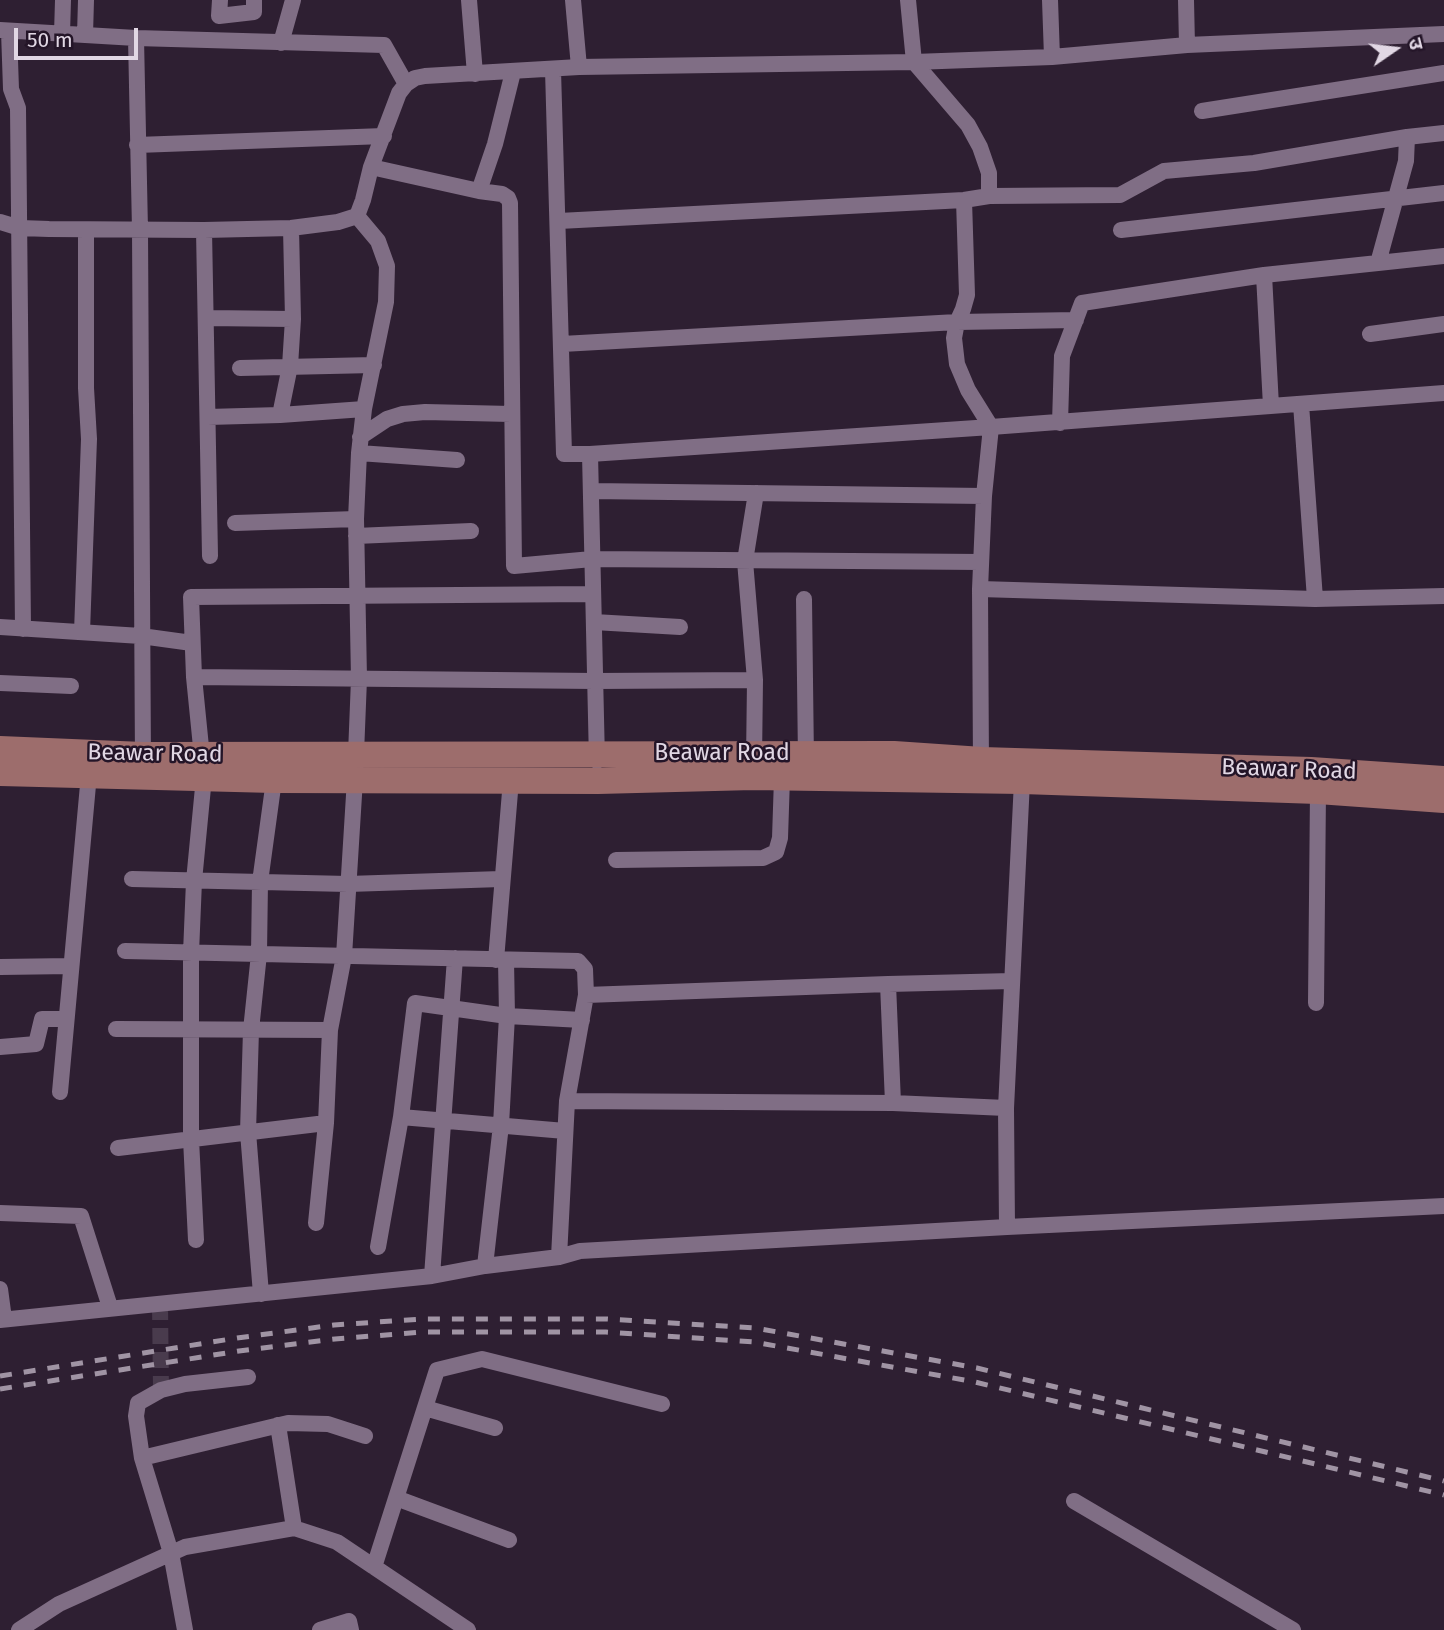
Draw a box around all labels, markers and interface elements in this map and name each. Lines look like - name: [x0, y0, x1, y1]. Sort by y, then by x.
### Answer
- scale bar: [18, 14, 142, 58]
- north arrow: [1360, 14, 1430, 84]
- text: 50 m: [27, 27, 73, 53]
- text: उ: [1403, 36, 1428, 52]
- street label: Beawar Road: [87, 739, 223, 769]
- street label: Beawar Road: [654, 740, 790, 768]
- street label: Beawar Road: [1221, 754, 1357, 786]

